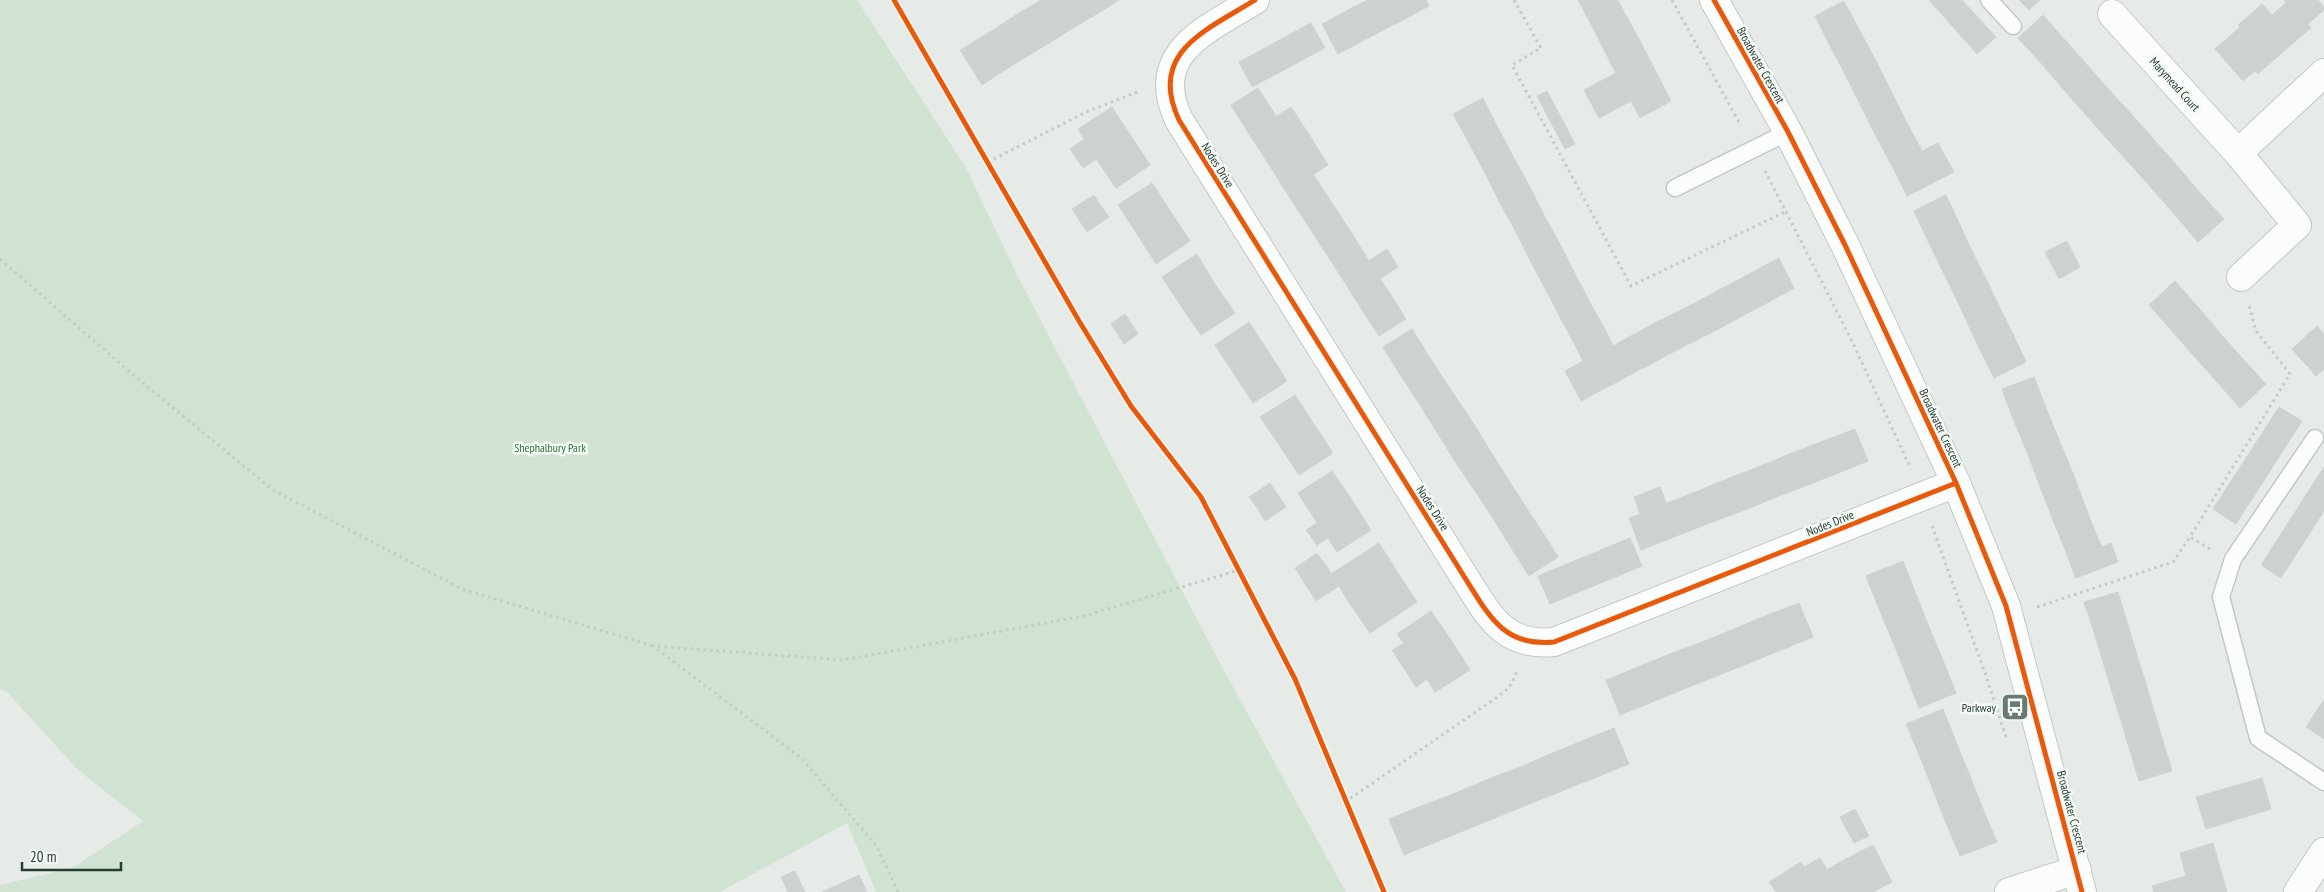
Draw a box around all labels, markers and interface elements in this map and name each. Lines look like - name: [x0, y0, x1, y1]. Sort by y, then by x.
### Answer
- street label: Broadwater Crescent: [1734, 24, 1789, 107]
- street label: Marymead Court: [2147, 54, 2204, 115]
- street label: Nodes Drive: [1198, 140, 1238, 190]
- street label: Broadwater Crescent: [1916, 386, 1966, 470]
- park label: Shephalbury Park: [514, 440, 586, 455]
- street label: Nodes Drive: [1413, 483, 1453, 533]
- street label: Nodes Drive: [1804, 507, 1856, 539]
- bus stop icon: Parkway: [2000, 692, 2030, 722]
- place label: Parkway: [1962, 700, 1996, 715]
- street label: Broadwater Crescent: [2054, 769, 2090, 856]
- scale bar: [22, 840, 121, 872]
- text: 20 m: [30, 847, 56, 866]

